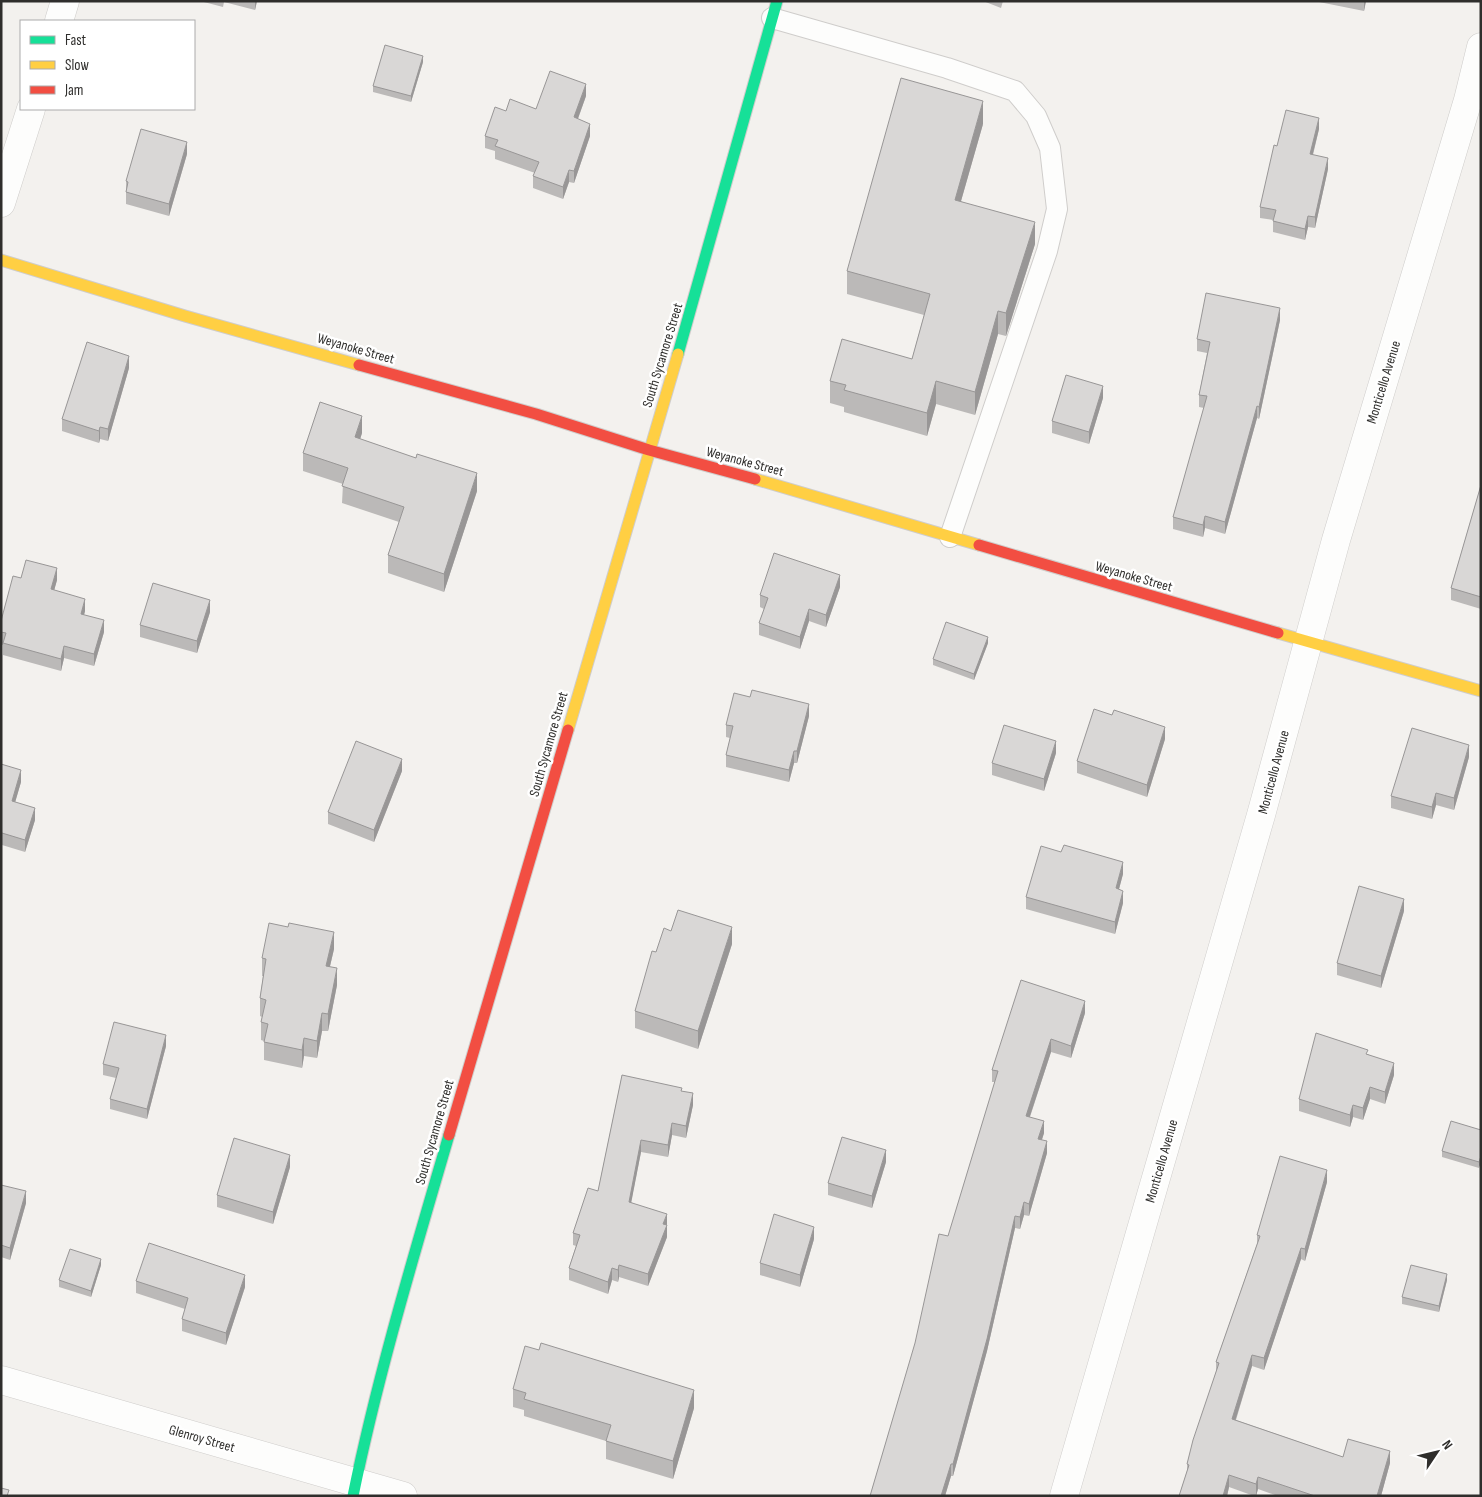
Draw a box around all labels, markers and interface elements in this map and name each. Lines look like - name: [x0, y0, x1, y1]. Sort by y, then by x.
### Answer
- legend: [20, 20, 195, 110]
- text: Fast: [65, 31, 87, 50]
- text: Slow: [65, 56, 89, 75]
- text: Jam: [64, 81, 83, 100]
- street label: South Sycamore Street: [639, 301, 686, 409]
- street label: Weyanoke Street: [315, 329, 396, 368]
- street label: Monticello Avenue: [1363, 339, 1404, 426]
- street label: Weyanoke Street: [704, 443, 785, 480]
- street label: Weyanoke Street: [1093, 557, 1174, 596]
- street label: South Sycamore Street: [525, 690, 572, 798]
- street label: Monticello Avenue: [1254, 729, 1293, 816]
- street label: South Sycamore Street: [411, 1078, 458, 1186]
- street label: Monticello Avenue: [1141, 1118, 1181, 1205]
- street label: Glenroy Street: [167, 1421, 237, 1456]
- north arrow: [1412, 1427, 1462, 1477]
- text: N: [1438, 1437, 1456, 1453]

